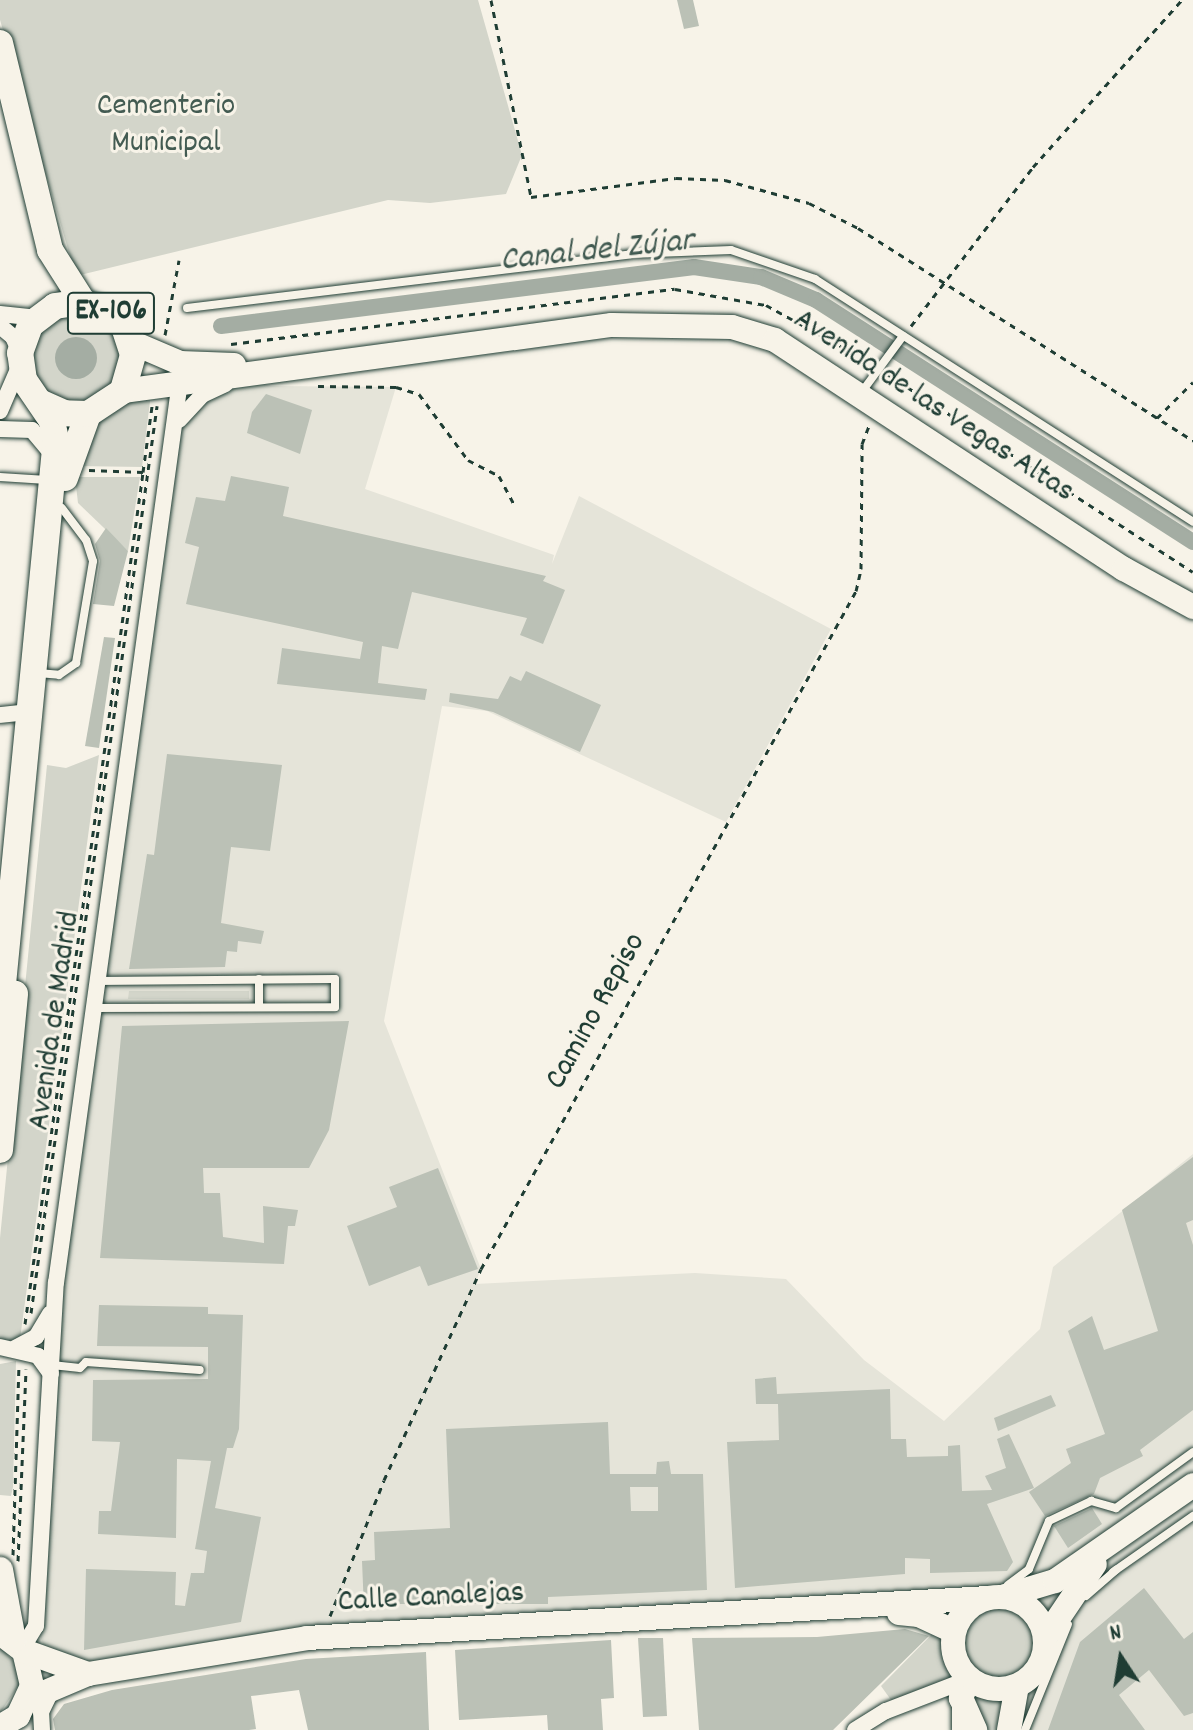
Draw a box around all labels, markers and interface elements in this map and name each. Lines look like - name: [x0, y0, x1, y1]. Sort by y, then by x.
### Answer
- park label: Cementerio Municipal: [97, 89, 235, 164]
- water label: Canal del Zújar: [498, 222, 696, 282]
- road number: EX-106: [65, 287, 157, 339]
- street label: Avenida de las Vegas Altas: [785, 302, 1081, 512]
- street label: Avenida de Madrid: [22, 909, 90, 1133]
- street label: Camino Repiso: [538, 927, 656, 1097]
- street label: Calle Canalejas: [337, 1575, 525, 1623]
- north arrow: [1081, 1618, 1161, 1698]
- text: N: [1107, 1618, 1124, 1650]

